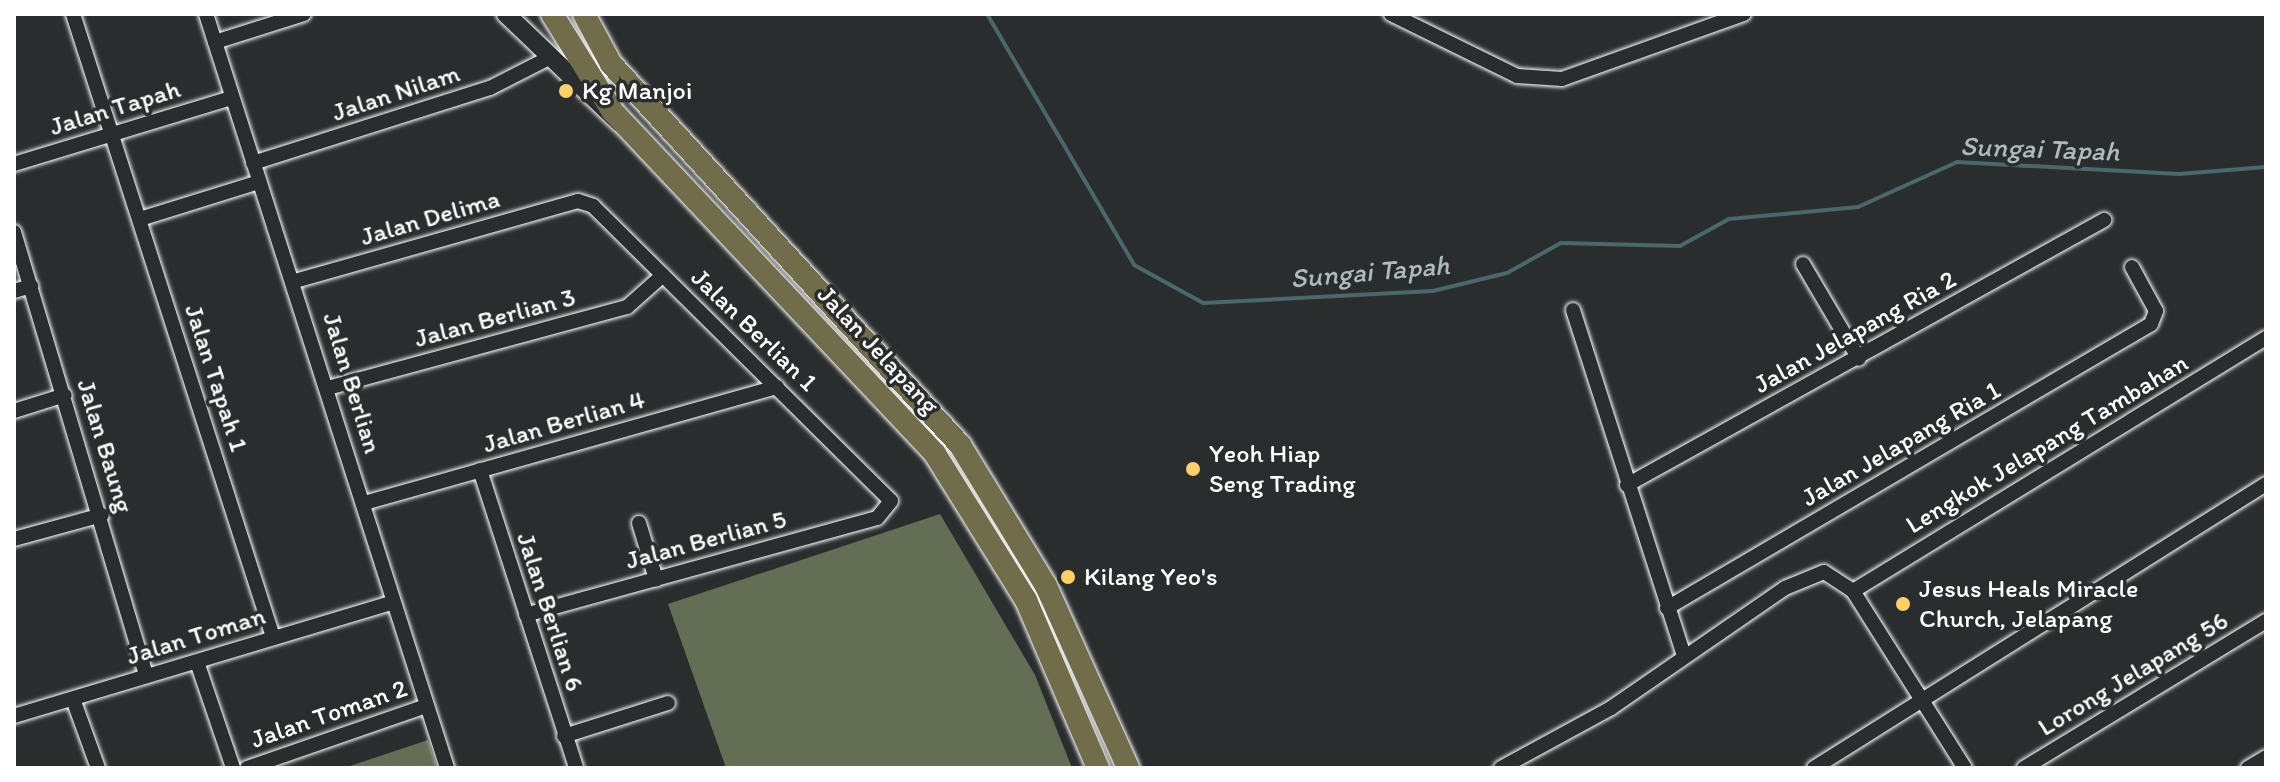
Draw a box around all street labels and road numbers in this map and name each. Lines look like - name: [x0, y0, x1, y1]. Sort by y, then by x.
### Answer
- street label: Jalan Nilam: [329, 58, 463, 128]
- street label: Jalan Tapah: [48, 74, 182, 142]
- street label: Jalan Delima: [357, 183, 503, 253]
- street label: Jalan Berlian 1: [684, 261, 824, 399]
- street label: Jalan Jelapang Ria 2: [1749, 264, 1961, 400]
- street label: Jalan Jelapang: [810, 279, 946, 421]
- street label: Jalan Berlian 3: [410, 281, 580, 355]
- street label: Jalan Tapah 1: [178, 302, 254, 454]
- street label: Jalan Berlian: [316, 308, 388, 458]
- street label: Lengkok Jelapang Tambahan: [1902, 348, 2192, 540]
- street label: Jalan Jelapang Ria 1: [1796, 374, 2006, 514]
- street label: Jalan Baung: [70, 375, 140, 517]
- street label: Jalan Berlian 4: [479, 384, 649, 460]
- street label: Jalan Berlian 5: [621, 503, 791, 577]
- street label: Jalan Berlian 6: [509, 528, 591, 696]
- street label: Jalan Toman: [125, 601, 267, 671]
- street label: Lorong Jelapang 56: [2032, 605, 2234, 743]
- street label: Jalan Toman 2: [249, 673, 409, 755]

